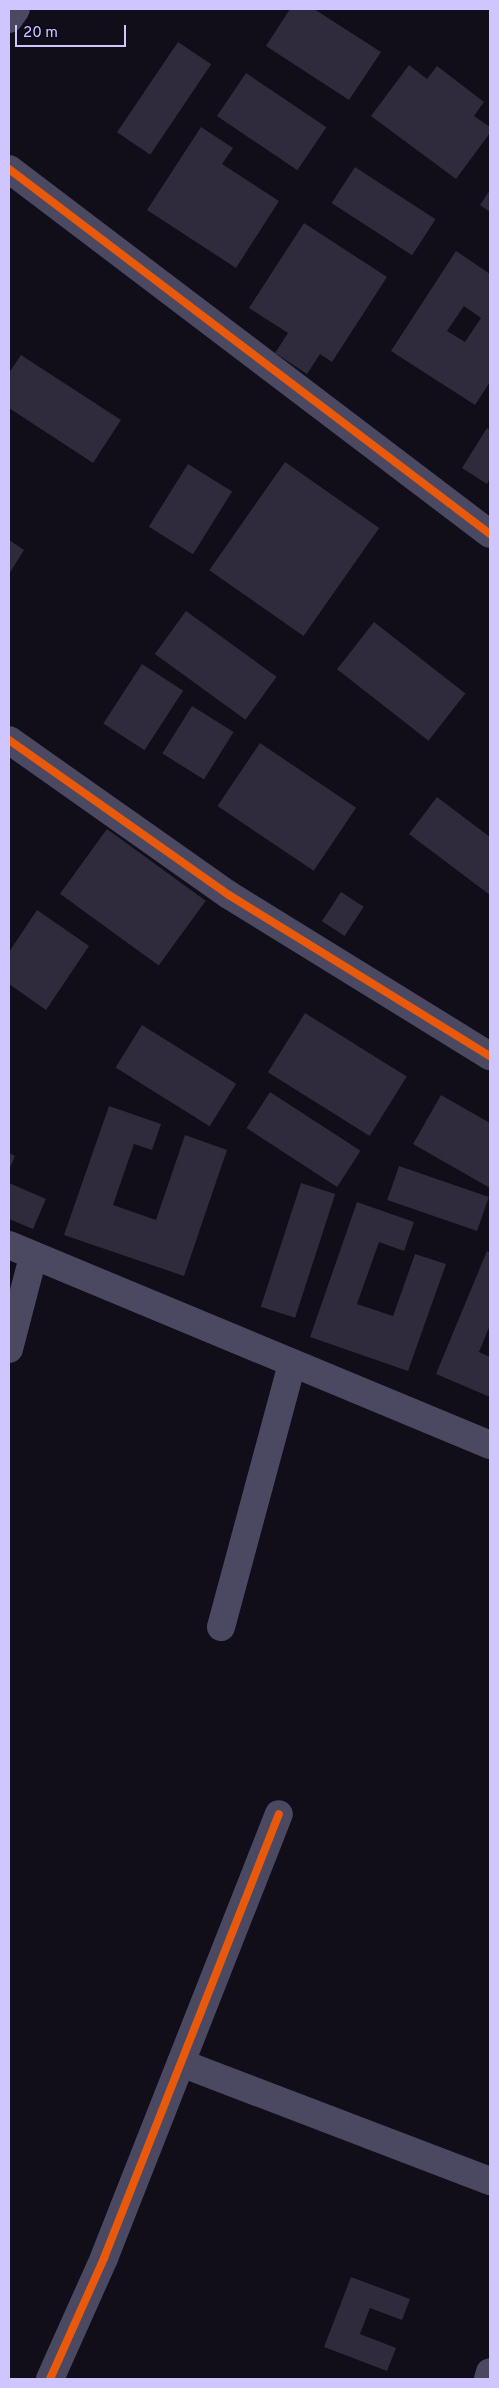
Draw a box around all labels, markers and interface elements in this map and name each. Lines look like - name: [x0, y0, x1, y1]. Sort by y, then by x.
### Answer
- scale bar: [18, 15, 129, 47]
- text: 20 m: [23, 24, 58, 43]

